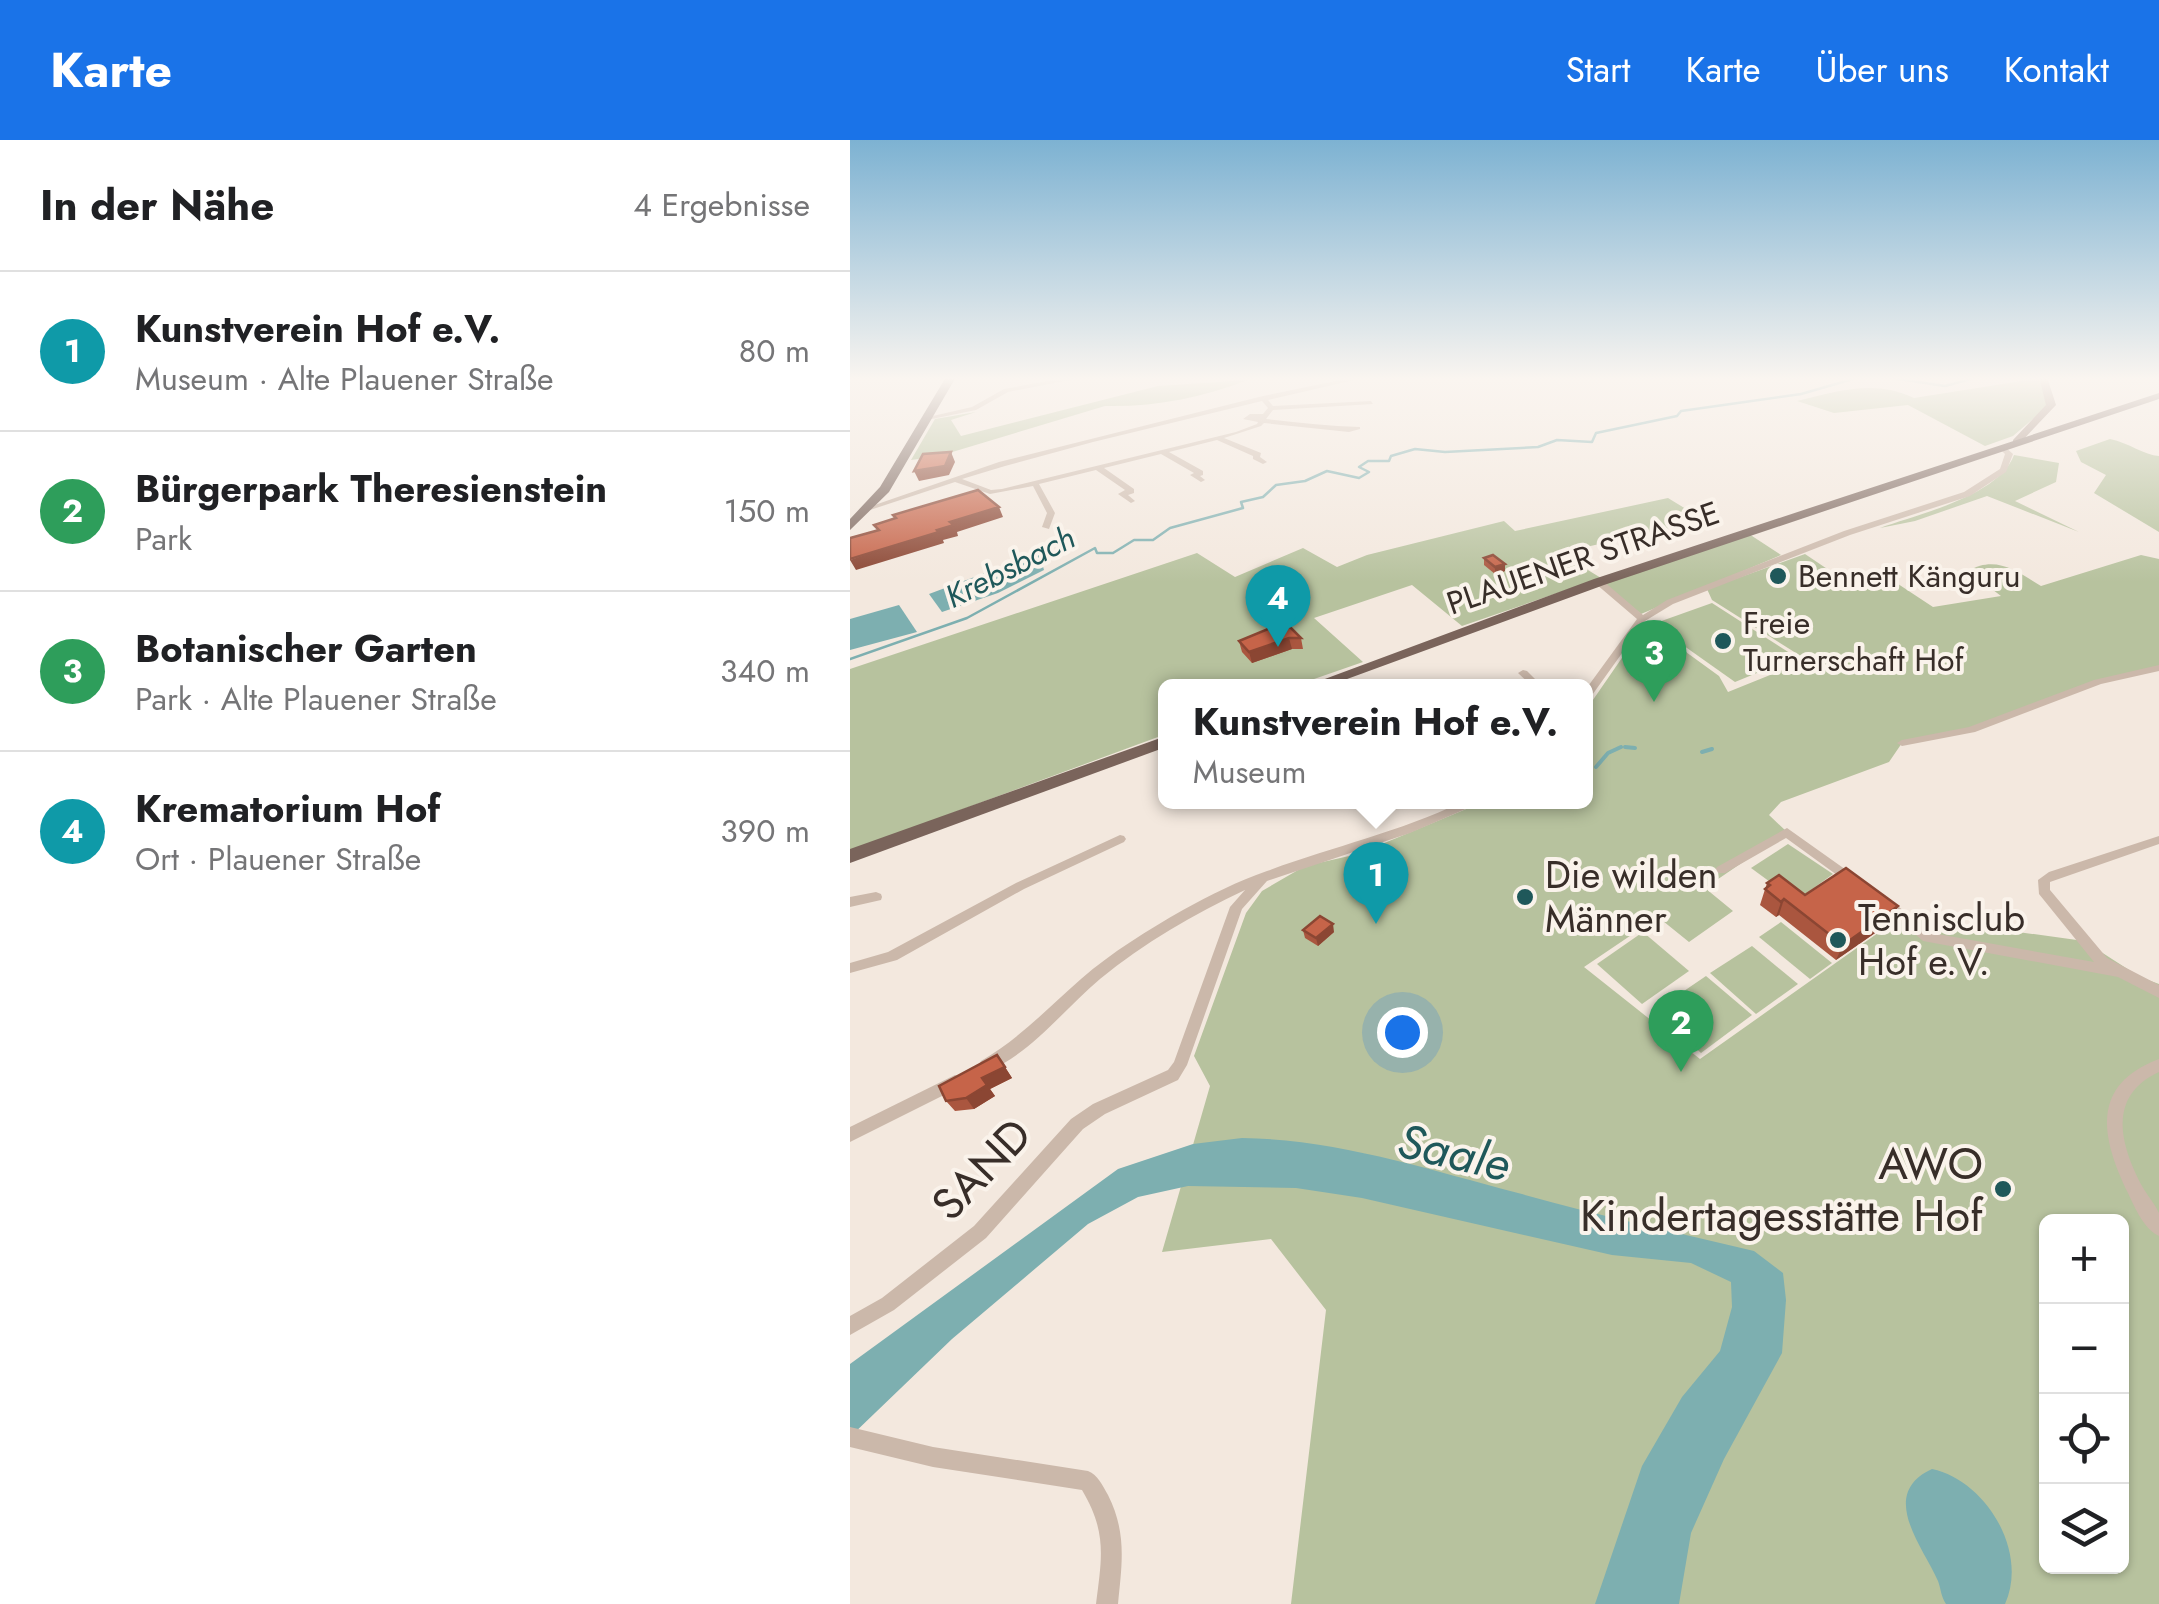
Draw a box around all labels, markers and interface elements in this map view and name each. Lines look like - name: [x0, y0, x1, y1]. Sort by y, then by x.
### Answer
- text: Karte: [50, 36, 172, 105]
- text: Start: [1566, 45, 1630, 95]
- text: Karte: [1685, 45, 1761, 95]
- text: Über uns: [1816, 45, 1949, 95]
- text: Kontakt: [2004, 45, 2109, 95]
- text: In der Nähe: [40, 175, 274, 236]
- text: 4 Ergebnisse: [633, 182, 810, 228]
- text: Kunstverein Hof e.V.: [135, 301, 501, 356]
- text: 1: [64, 328, 81, 374]
- text: 80 m: [739, 328, 810, 374]
- text: Museum · Alte Plauener Straße: [135, 356, 553, 402]
- text: Bürgerpark Theresienstein: [135, 461, 607, 516]
- text: 2: [62, 488, 83, 534]
- text: 150 m: [724, 488, 810, 534]
- street label: PLAUENER STRASSE: [1440, 490, 1726, 626]
- water label: Krebsbach: [937, 515, 1083, 619]
- text: Park: [135, 516, 192, 562]
- place label: Bennett Känguru: [1798, 553, 2021, 599]
- pin: 4: [1246, 564, 1310, 647]
- marker: Bennett Känguru: [1767, 565, 1789, 587]
- place label: Freie Turnerschaft Hof: [1743, 600, 1965, 683]
- pin: 3: [1622, 620, 1686, 702]
- text: Botanischer Garten: [135, 621, 477, 676]
- marker: Freie Turnerschaft Hof: [1712, 630, 1734, 652]
- text: 3: [63, 648, 82, 694]
- text: 340 m: [720, 648, 810, 694]
- text: Park · Alte Plauener Straße: [135, 676, 497, 722]
- popup: [1158, 679, 1593, 809]
- text: Kunstverein Hof e.V.: [1193, 694, 1558, 749]
- text: Museum: [1193, 749, 1307, 795]
- text: Krematorium Hof: [135, 781, 440, 836]
- text: 4: [61, 808, 84, 854]
- text: 390 m: [720, 808, 810, 854]
- text: Ort · Plauener Straße: [135, 836, 421, 882]
- pin: 1: [1344, 842, 1408, 924]
- place label: Die wilden Männer: [1545, 847, 1717, 946]
- marker: Die wilden Männer: [1514, 886, 1536, 908]
- place label: Tennisclub Hof e.V.: [1858, 890, 2025, 989]
- marker: Tennisclub Hof e.V.: [1827, 929, 1849, 951]
- pin: 2: [1648, 990, 1714, 1072]
- your location: [1377, 1007, 1428, 1058]
- street label: SAND: [916, 1104, 1046, 1235]
- water label: Saale: [1391, 1106, 1517, 1199]
- place label: AWO Kindertagesstätte Hof: [1580, 1131, 1984, 1248]
- marker: AWO Kindertagesstätte Hof: [1992, 1178, 2014, 1200]
- map controls: [2039, 1214, 2129, 1574]
- button: +: [2039, 1214, 2129, 1304]
- button: −: [2039, 1304, 2129, 1394]
- button: locate: [2039, 1394, 2129, 1484]
- button: layers: [2039, 1484, 2129, 1574]

